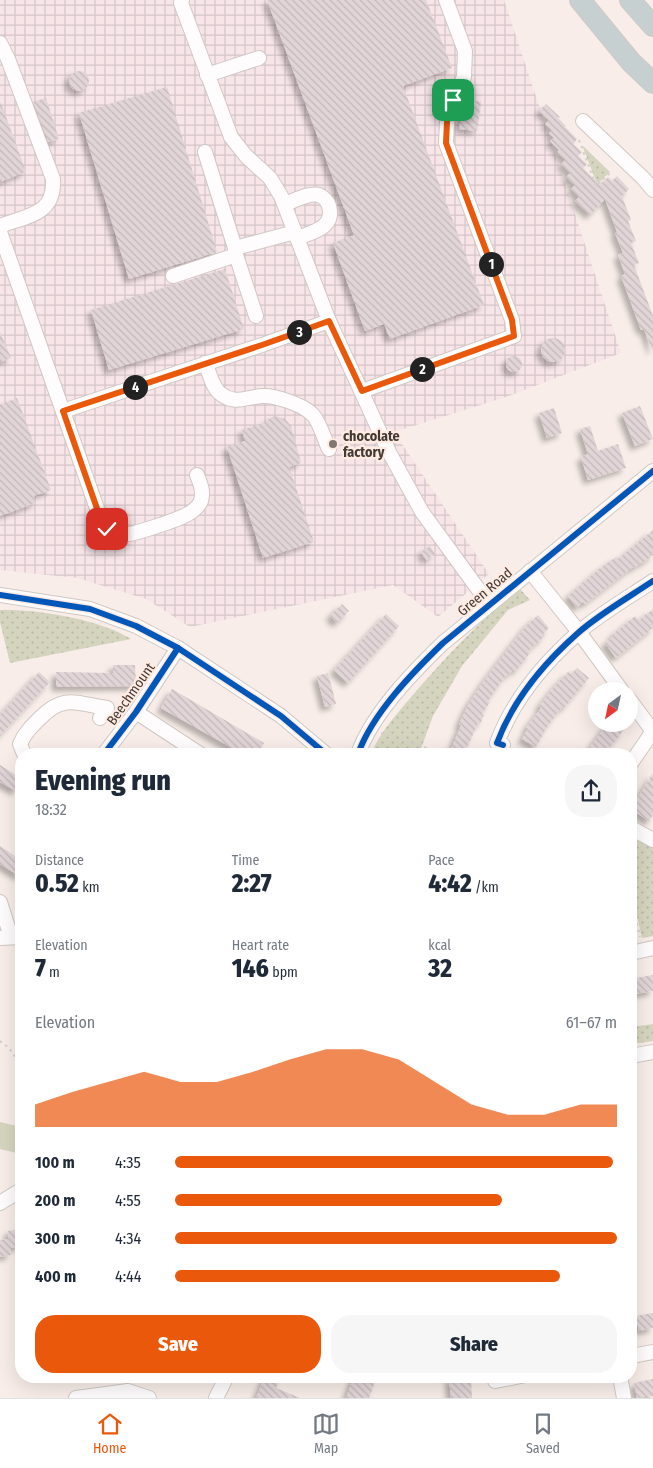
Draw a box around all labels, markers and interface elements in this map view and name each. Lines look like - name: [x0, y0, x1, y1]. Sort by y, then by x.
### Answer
- pin: [432, 79, 474, 121]
- icon: arrive: [439, 86, 467, 114]
- pin: 1: [478, 252, 504, 276]
- text: 1: [489, 256, 494, 273]
- pin: 3: [286, 320, 312, 344]
- text: 3: [296, 324, 303, 341]
- pin: 2: [410, 356, 434, 382]
- text: 2: [419, 361, 426, 378]
- pin: 4: [122, 374, 148, 400]
- text: 4: [132, 379, 139, 396]
- place label: chocolate factory: [343, 428, 400, 461]
- marker: chocolate factory: [327, 438, 339, 450]
- pin: [86, 508, 128, 550]
- icon: check: [93, 515, 121, 543]
- street label: Green Road: [454, 564, 516, 620]
- street label: Beechmount: [103, 659, 159, 728]
- north arrow: [588, 682, 638, 732]
- map controls: [588, 682, 638, 732]
- text: Evening run: [35, 764, 171, 797]
- button: share: [565, 765, 617, 817]
- text: 18:32: [35, 800, 67, 819]
- text: Distance: [35, 852, 84, 869]
- text: Time: [232, 852, 259, 869]
- text: Pace: [428, 852, 454, 869]
- text: 0.52: [35, 869, 79, 899]
- text: 2:27: [232, 869, 272, 899]
- text: 4:42: [428, 869, 472, 899]
- text: km: [79, 879, 99, 896]
- text: /km: [472, 879, 499, 896]
- text: Elevation: [35, 937, 88, 954]
- text: Heart rate: [232, 937, 289, 954]
- text: kcal: [428, 937, 451, 954]
- text: 7: [35, 954, 46, 984]
- text: 146: [232, 954, 269, 984]
- text: 32: [428, 954, 452, 984]
- text: m: [46, 964, 60, 981]
- text: bpm: [269, 964, 298, 981]
- text: Elevation: [35, 1013, 95, 1032]
- text: 61–67 m: [566, 1013, 617, 1032]
- text: 100 m: [35, 1153, 75, 1172]
- text: 4:35: [115, 1153, 141, 1172]
- text: 200 m: [35, 1191, 75, 1210]
- text: 4:55: [115, 1191, 141, 1210]
- text: 300 m: [35, 1229, 76, 1248]
- text: 4:34: [115, 1229, 141, 1248]
- text: 400 m: [35, 1267, 76, 1286]
- text: 4:44: [115, 1267, 142, 1286]
- button: Save: [35, 1315, 321, 1373]
- button: Share: [331, 1315, 617, 1373]
- tab: Home: [93, 1410, 126, 1457]
- tab: Map: [312, 1410, 340, 1457]
- tab: Saved: [526, 1410, 560, 1457]

